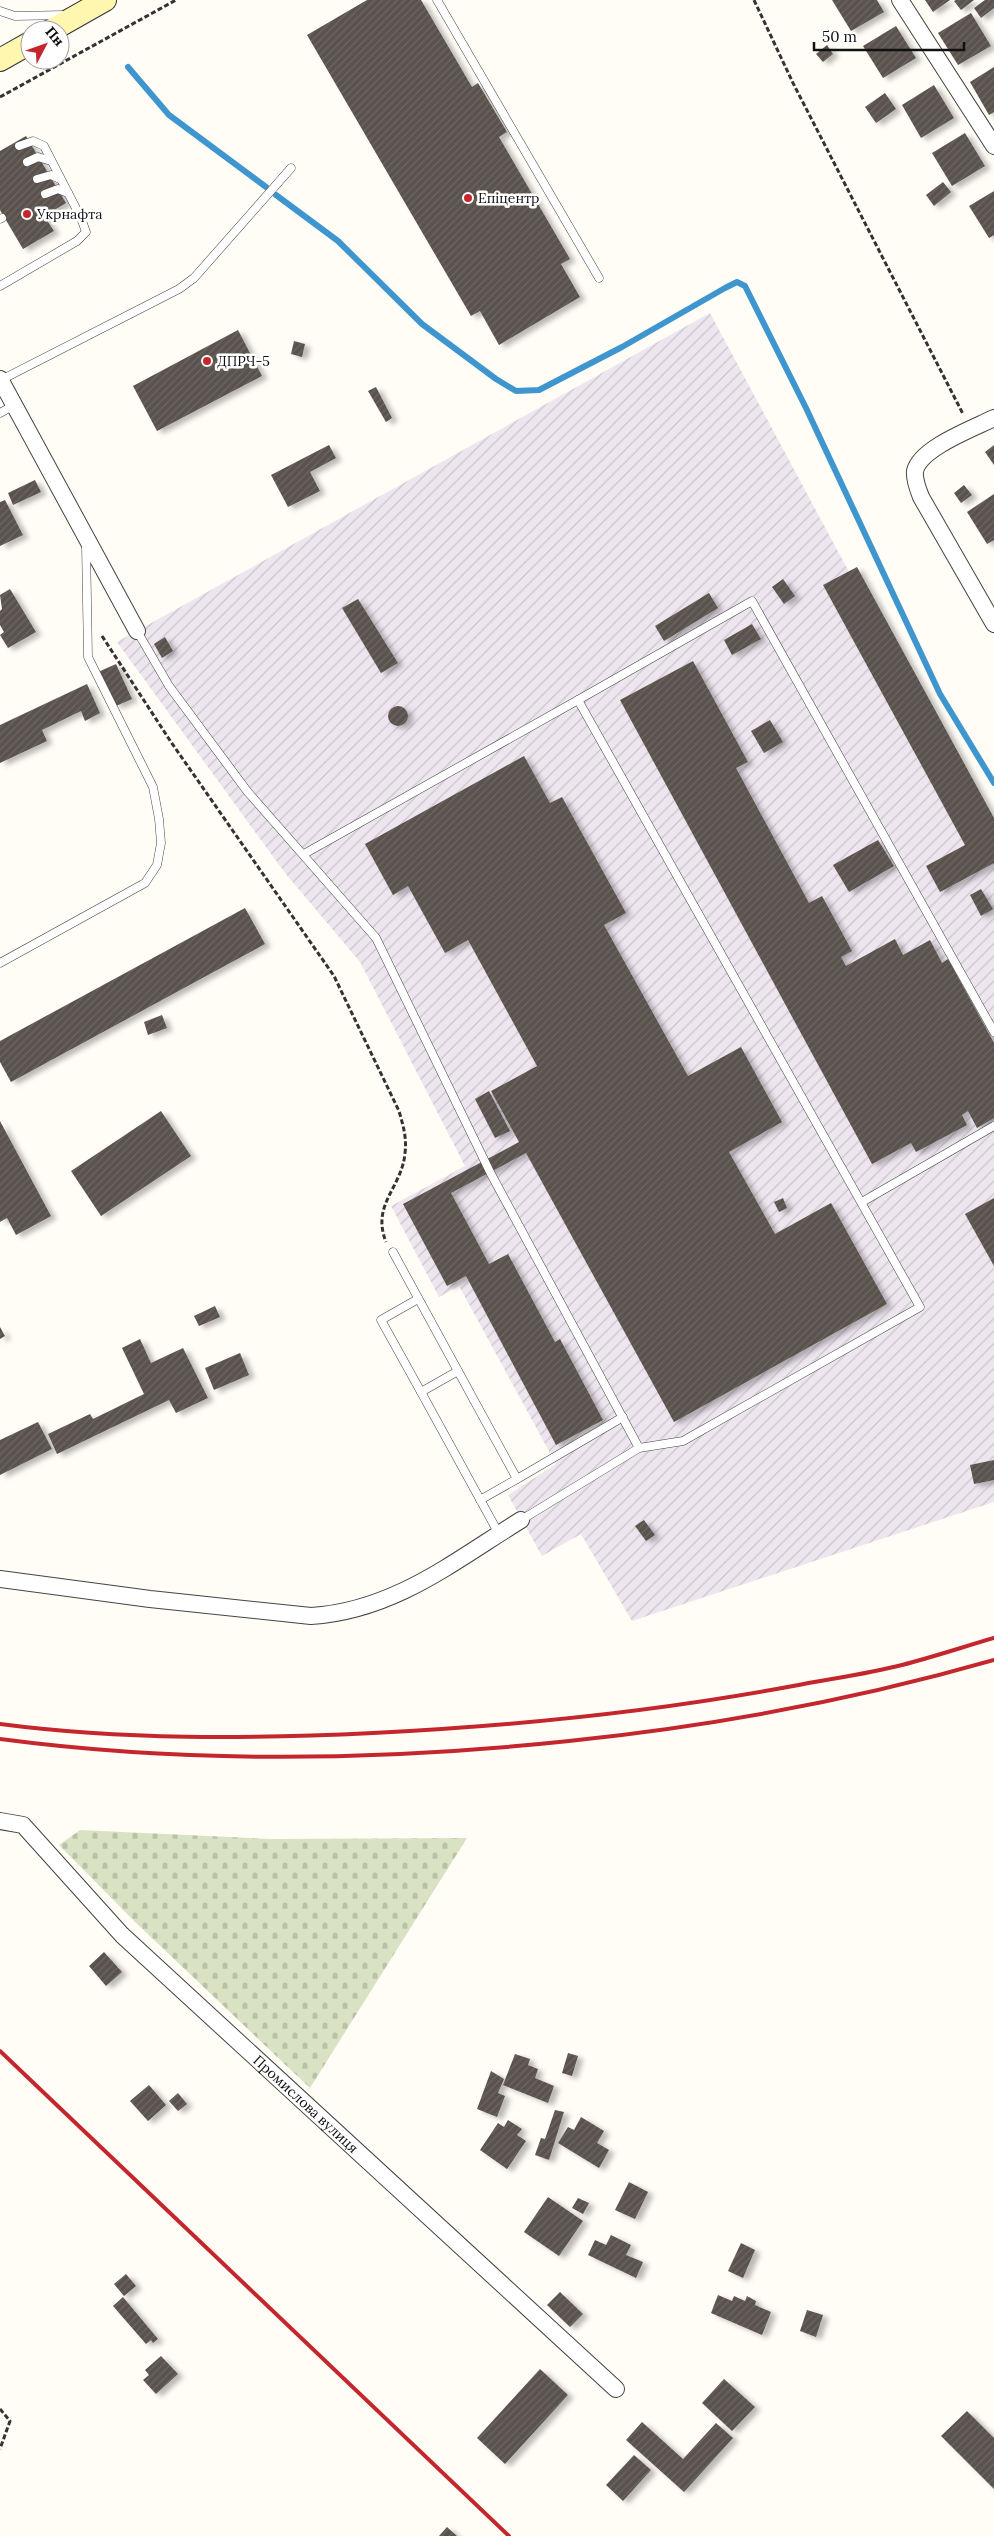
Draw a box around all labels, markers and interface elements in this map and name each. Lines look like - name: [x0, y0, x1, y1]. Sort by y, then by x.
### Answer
- north arrow: [20, 20, 70, 70]
- scale bar: [814, 20, 964, 52]
- text: Пн: [41, 23, 68, 50]
- text: 50 m: [822, 27, 857, 46]
- place label: Епіцентр: [478, 189, 539, 207]
- marker: Епіцентр: [462, 192, 474, 204]
- place label: Укрнафта: [36, 205, 102, 223]
- marker: Укрнафта: [21, 208, 33, 220]
- place label: ДПРЧ-5: [217, 352, 270, 370]
- marker: ДПРЧ-5: [201, 355, 213, 367]
- street label: Промислова вулиця: [249, 2051, 362, 2157]

